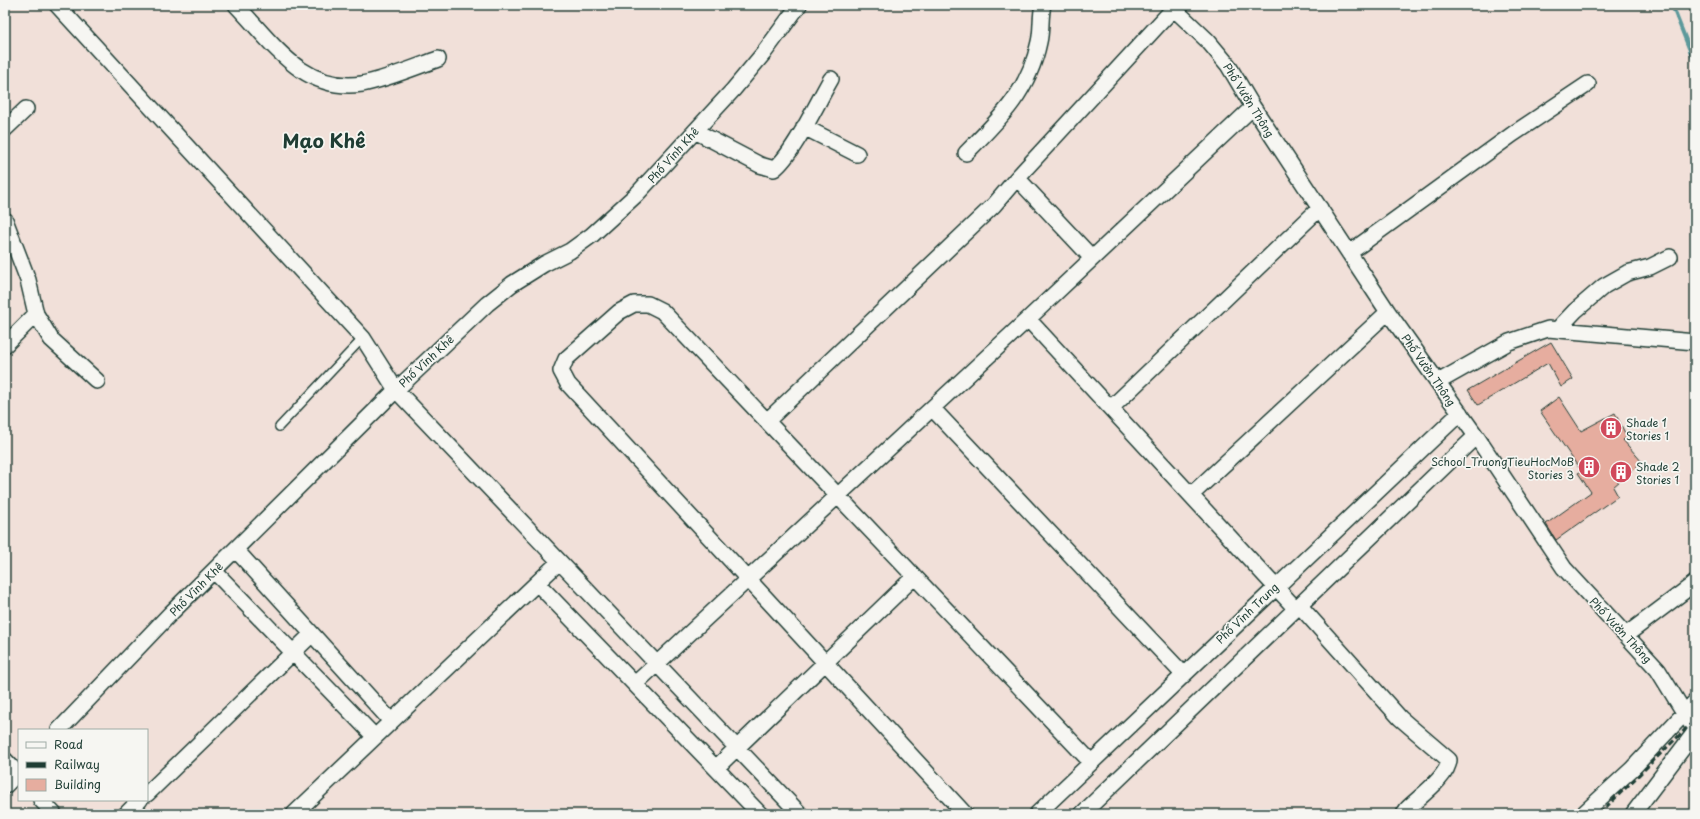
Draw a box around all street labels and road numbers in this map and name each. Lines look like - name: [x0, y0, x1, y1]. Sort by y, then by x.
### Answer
- street label: Phố Vườn Thông: [1219, 60, 1279, 140]
- street label: Phố Vĩnh Khê: [643, 123, 703, 187]
- street label: Phố Vườn Thông: [1398, 330, 1460, 410]
- street label: Phố Vĩnh Khê: [395, 331, 458, 391]
- street label: Phố Vĩnh Khê: [165, 558, 227, 620]
- street label: Phố Vĩnh Trung: [1212, 579, 1282, 647]
- street label: Phố Vườn Thông: [1586, 593, 1656, 667]

